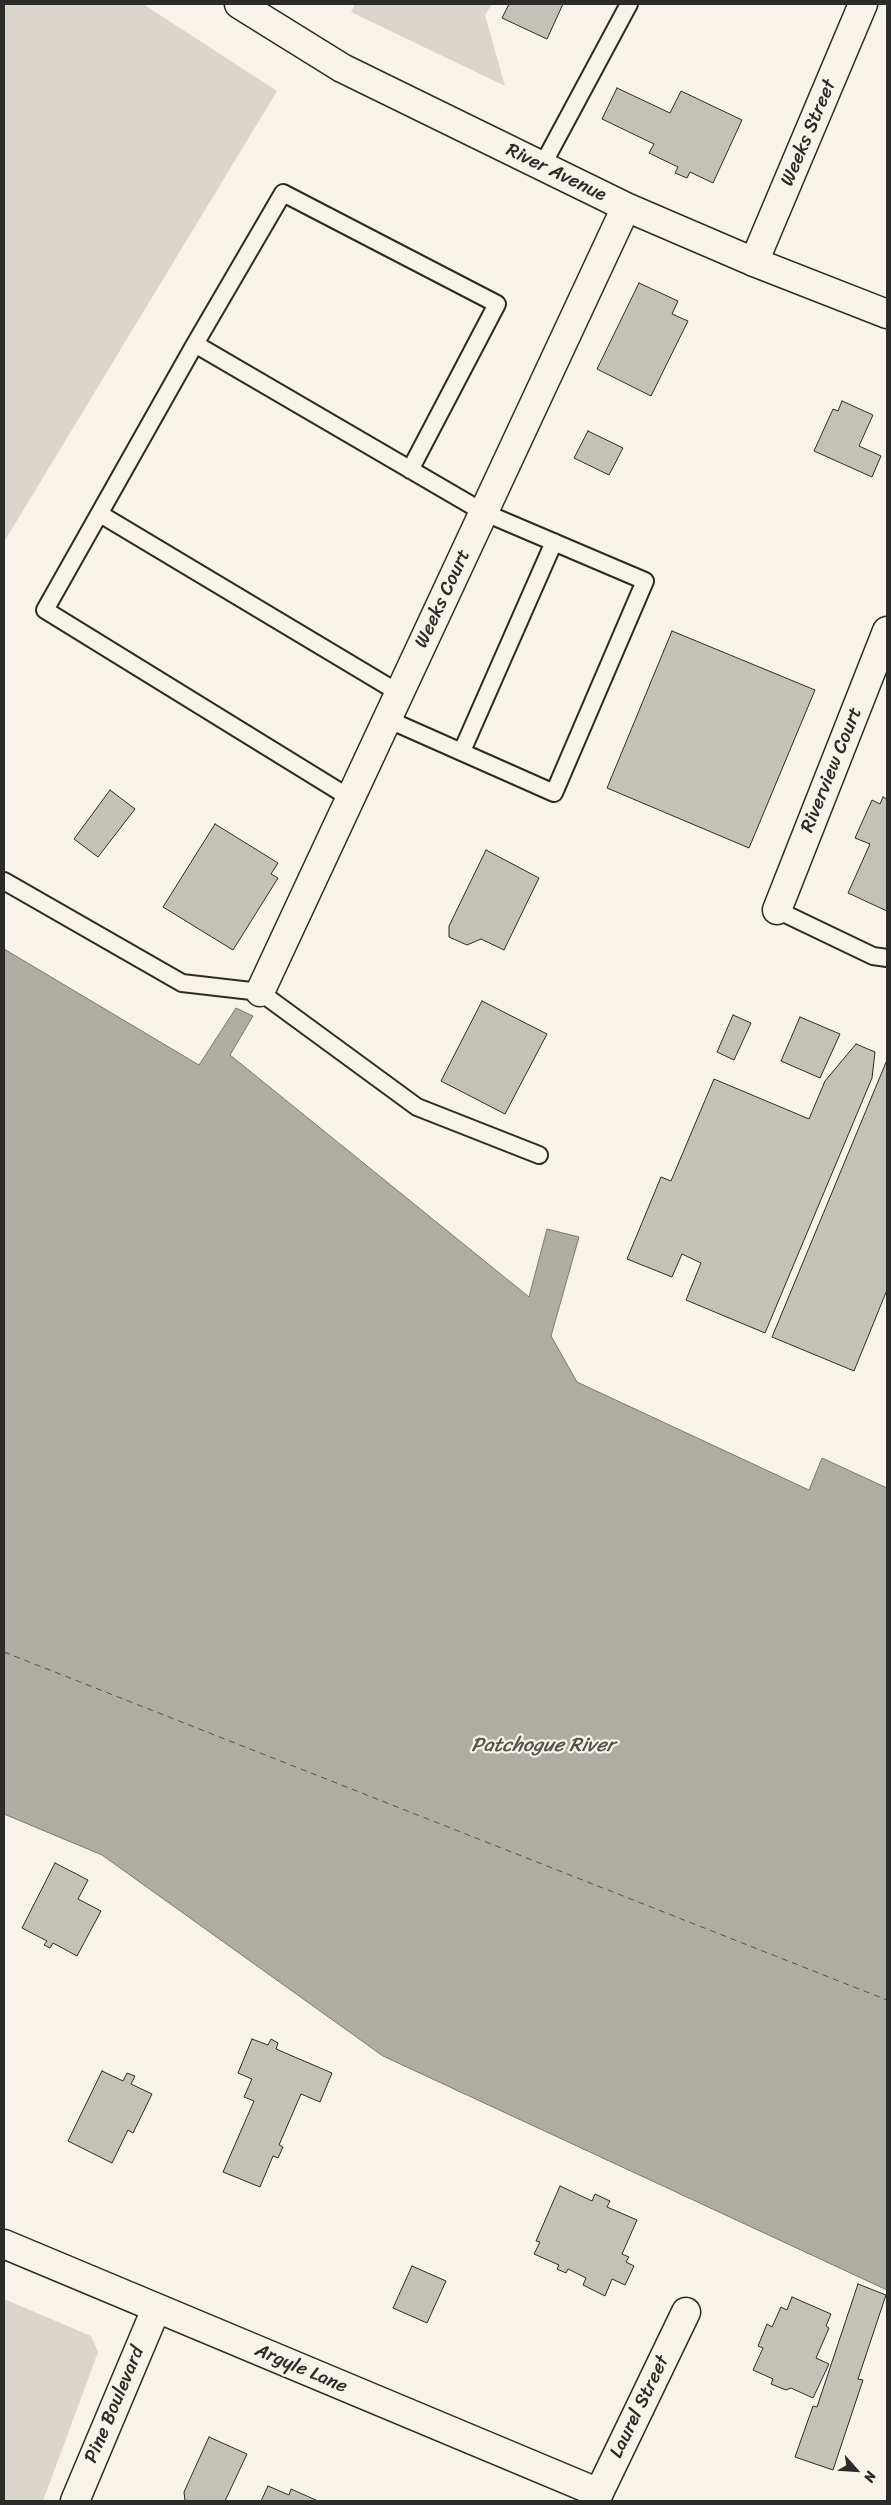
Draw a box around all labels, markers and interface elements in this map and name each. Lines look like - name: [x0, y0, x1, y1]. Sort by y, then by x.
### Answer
- street label: Weeks Street: [776, 76, 842, 190]
- street label: River Avenue: [502, 139, 610, 207]
- street label: Weeks Court: [410, 546, 476, 652]
- street label: Riverview Court: [797, 704, 867, 836]
- water label: Patchogue River: [471, 1734, 615, 1758]
- street label: Argyle Lane: [251, 2339, 351, 2399]
- street label: Pine Boulevard: [80, 2343, 150, 2467]
- street label: Laurel Street: [605, 2352, 675, 2462]
- north arrow: [831, 2445, 881, 2495]
- text: N: [857, 2467, 883, 2487]

